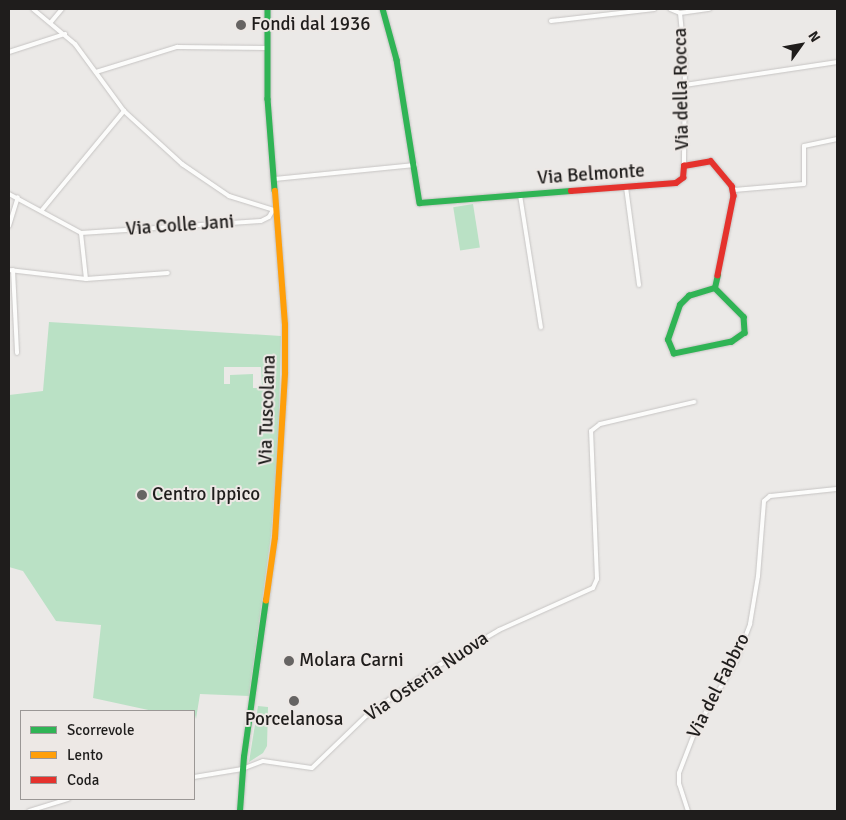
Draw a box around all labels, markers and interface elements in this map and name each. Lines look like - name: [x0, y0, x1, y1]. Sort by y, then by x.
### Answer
- place label: Fondi dal 1936: [251, 14, 370, 36]
- marker: Fondi dal 1936: [235, 19, 247, 31]
- north arrow: [776, 20, 826, 70]
- street label: Via della Rocca: [670, 27, 694, 151]
- text: N: [804, 28, 824, 45]
- street label: Via Belmonte: [536, 160, 646, 190]
- street label: Via Colle Jani: [125, 211, 235, 241]
- street label: Via Tuscolana: [255, 354, 281, 466]
- place label: Centro Ippico: [152, 484, 260, 506]
- marker: Centro Ippico: [136, 489, 148, 501]
- street label: Via Osteria Nuova: [361, 627, 493, 727]
- street label: Via del Fabbro: [683, 630, 755, 742]
- place label: Molara Carni: [299, 650, 404, 672]
- marker: Molara Carni: [283, 655, 295, 667]
- marker: Porcelanosa: [288, 695, 300, 707]
- place label: Porcelanosa: [245, 709, 343, 731]
- legend: [20, 710, 195, 800]
- text: Scorrevole: [67, 721, 134, 739]
- text: Lento: [67, 746, 103, 764]
- text: Coda: [67, 771, 99, 789]

